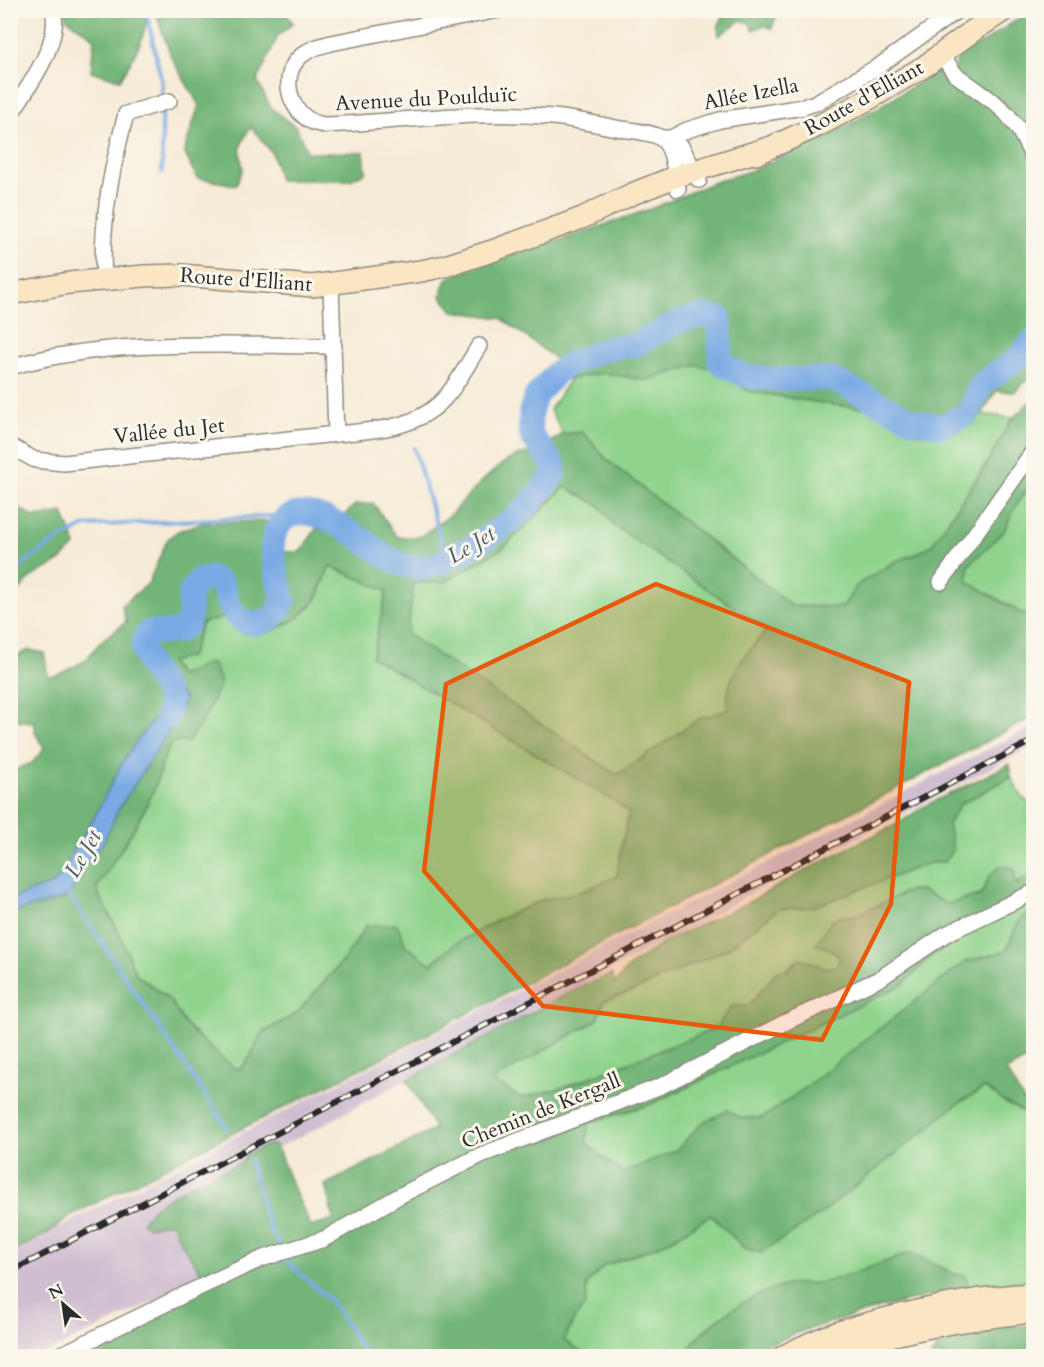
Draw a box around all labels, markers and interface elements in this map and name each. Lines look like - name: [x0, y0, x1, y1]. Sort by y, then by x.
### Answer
- street label: Route d'Elliant: [799, 53, 929, 143]
- street label: Allée Izella: [701, 71, 801, 117]
- street label: Avenue du Poulduïc: [334, 80, 518, 118]
- street label: Route d'Elliant: [179, 261, 313, 299]
- street label: Vallée du Jet: [112, 411, 226, 451]
- water label: Le Jet: [442, 519, 501, 571]
- water label: Le Jet: [57, 824, 109, 883]
- street label: Chemin de Kergall: [457, 1066, 625, 1156]
- north arrow: [33, 1274, 93, 1334]
- text: N: [45, 1279, 68, 1305]

